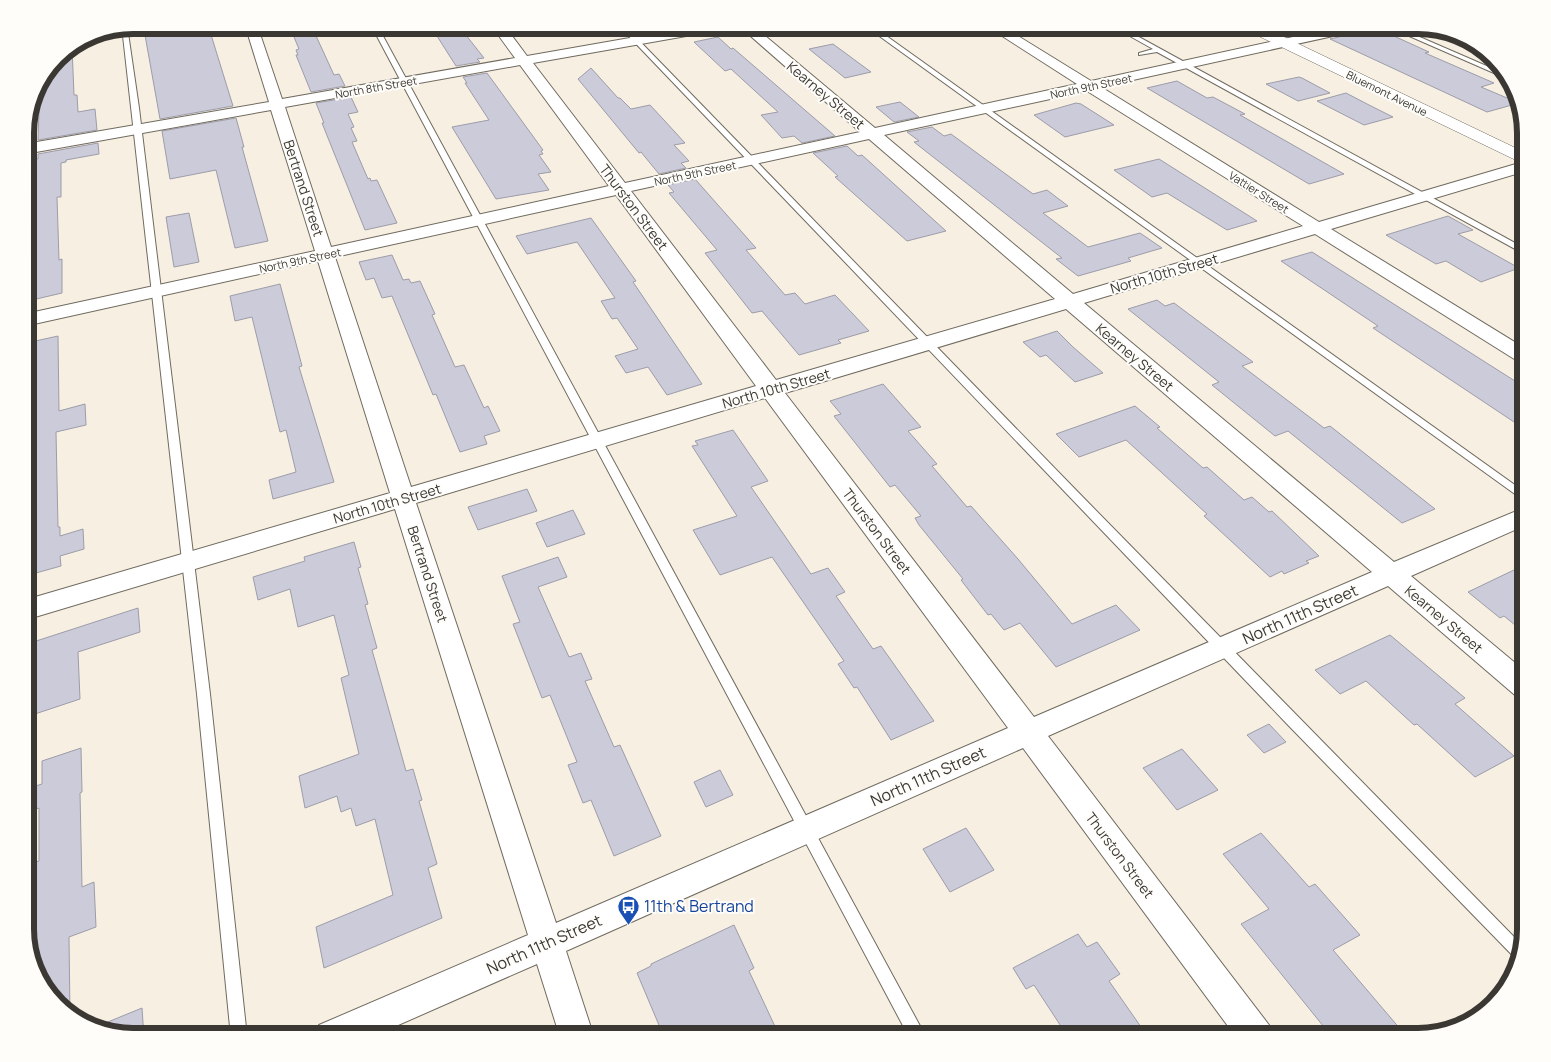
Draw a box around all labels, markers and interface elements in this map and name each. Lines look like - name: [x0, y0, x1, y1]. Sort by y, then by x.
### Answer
- street label: Kearney Street: [783, 57, 869, 133]
- street label: Bluemont Avenue: [1344, 67, 1431, 119]
- street label: North 9th Street: [1049, 70, 1133, 102]
- street label: North 8th Street: [334, 72, 418, 102]
- street label: Bertrand Street: [279, 137, 329, 239]
- street label: North 9th Street: [653, 157, 737, 189]
- street label: Thurston Street: [595, 160, 673, 254]
- street label: Vattier Street: [1226, 168, 1292, 216]
- street label: North 9th Street: [258, 244, 342, 276]
- street label: North 10th Street: [1108, 248, 1221, 297]
- street label: Kearney Street: [1092, 319, 1178, 395]
- street label: North 10th Street: [720, 363, 833, 412]
- street label: North 10th Street: [331, 478, 444, 527]
- street label: Thurston Street: [838, 484, 916, 578]
- street label: Bertrand Street: [403, 523, 453, 625]
- street label: North 11th Street: [1239, 579, 1361, 649]
- street label: Kearney Street: [1401, 581, 1487, 657]
- street label: North 11th Street: [867, 741, 989, 811]
- street label: Thurston Street: [1081, 808, 1159, 902]
- bus stop icon: 11th & Bertrand: [616, 894, 640, 925]
- place label: 11th & Bertrand: [644, 895, 754, 917]
- street label: North 11th Street: [483, 909, 605, 979]

